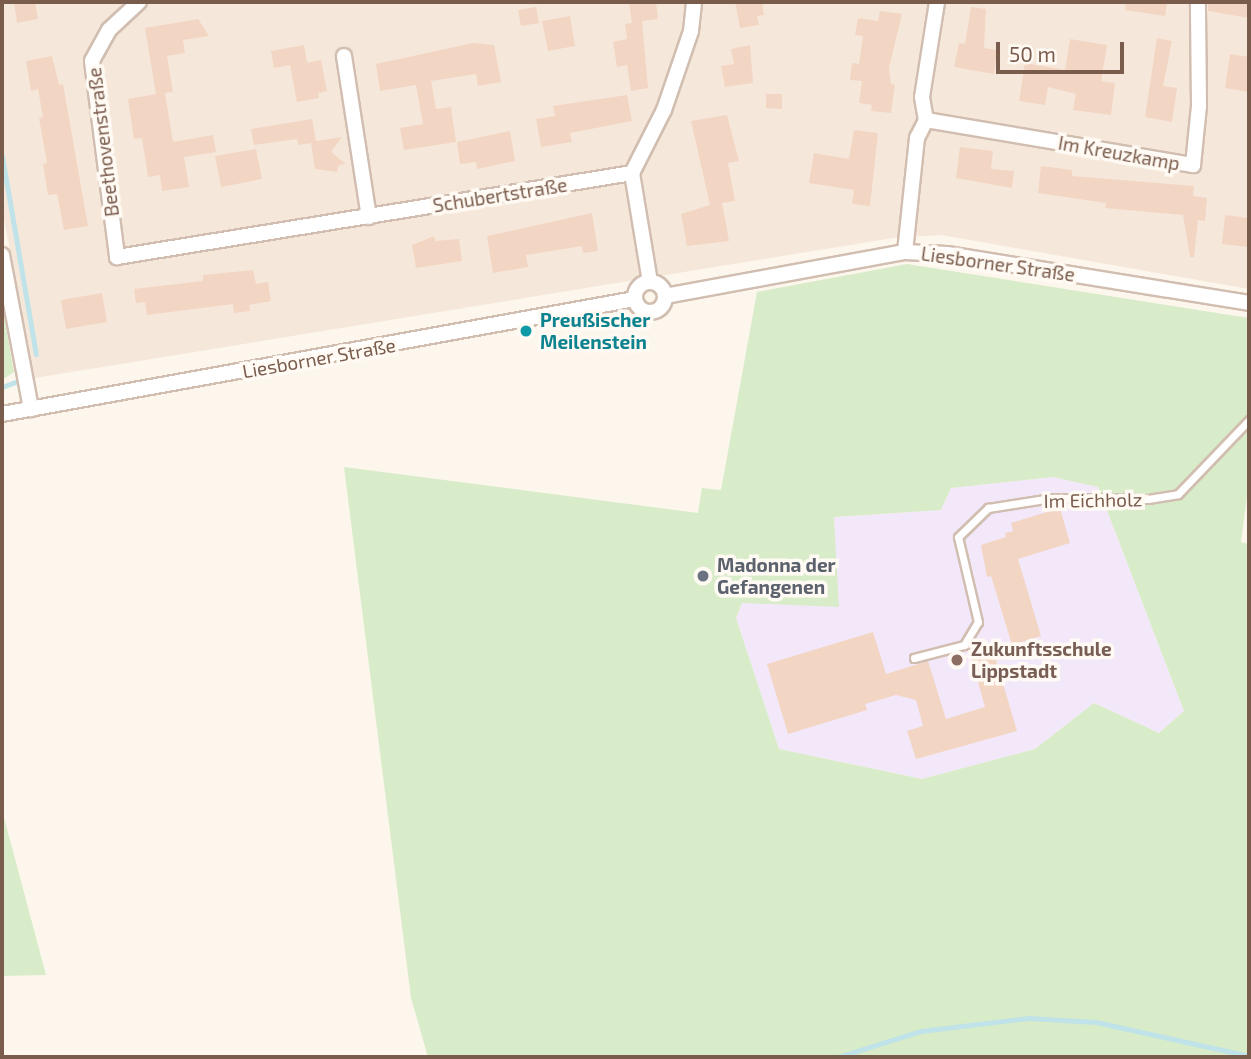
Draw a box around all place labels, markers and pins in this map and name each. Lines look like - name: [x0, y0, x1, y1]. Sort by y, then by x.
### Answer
- place label: Preußischer Meilenstein: [540, 309, 650, 353]
- marker: Preußischer Meilenstein: [518, 323, 534, 339]
- place label: Madonna der Gefangenen: [717, 554, 836, 598]
- marker: Madonna der Gefangenen: [695, 568, 711, 584]
- place label: Zukunftsschule Lippstadt: [971, 638, 1112, 682]
- marker: Zukunftsschule Lippstadt: [949, 652, 965, 668]

